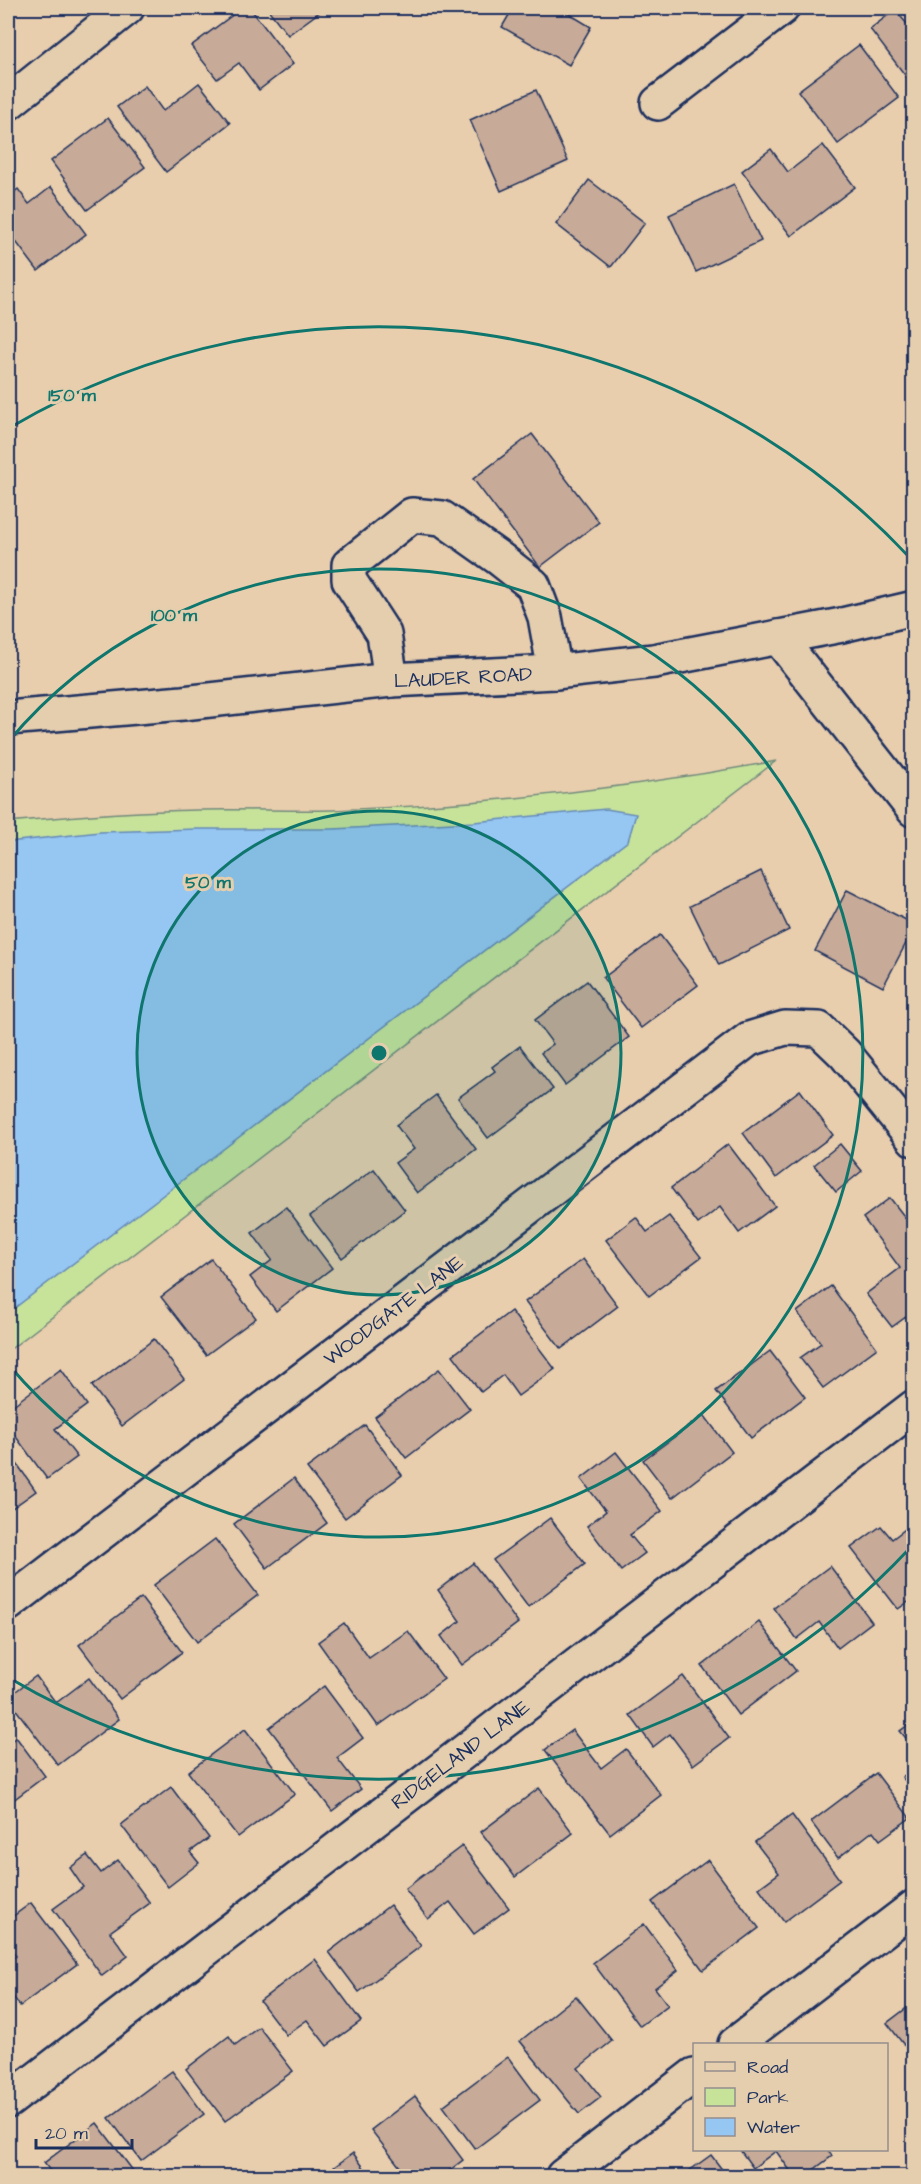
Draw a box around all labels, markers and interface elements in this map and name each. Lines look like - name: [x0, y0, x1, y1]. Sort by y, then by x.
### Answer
- text: 150 m: [48, 383, 97, 408]
- text: 100 m: [151, 603, 198, 628]
- street label: LAUDER ROAD: [393, 660, 533, 696]
- text: 50 m: [185, 870, 232, 895]
- centre of rings: [369, 1043, 389, 1063]
- street label: WOODGATE LANE: [318, 1249, 469, 1373]
- street label: RIDGELAND LANE: [385, 1693, 536, 1816]
- legend: [693, 2043, 888, 2151]
- text: Road: [747, 2055, 788, 2080]
- text: Park: [747, 2085, 789, 2110]
- scale bar: [36, 2112, 132, 2150]
- text: Water: [747, 2115, 800, 2140]
- text: 20 m: [45, 2121, 88, 2146]

